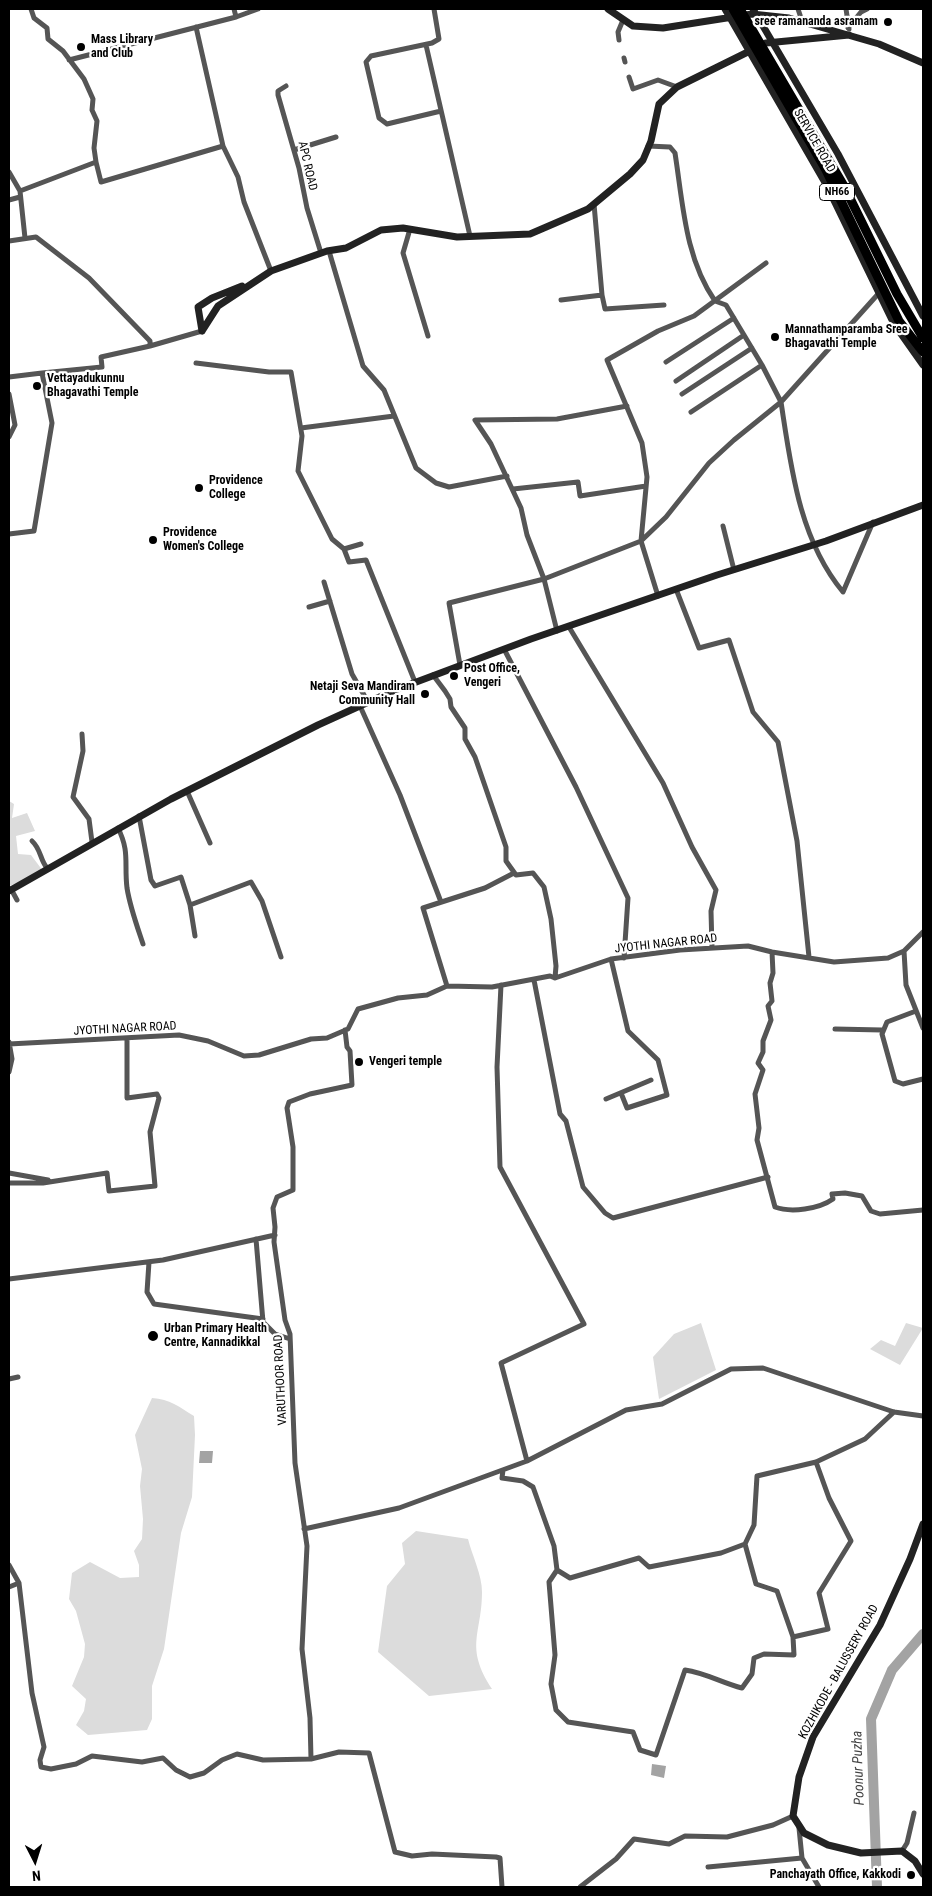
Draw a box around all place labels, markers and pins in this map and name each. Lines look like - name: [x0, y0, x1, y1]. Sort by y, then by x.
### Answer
- place label: sree ramananda asramam: [755, 15, 878, 29]
- marker: sree ramananda asramam: [882, 16, 894, 28]
- place label: Mass Library and Club: [91, 33, 153, 61]
- marker: Mass Library and Club: [75, 41, 87, 53]
- place label: Mannathamparamba Sree Bhagavathi Temple: [785, 323, 907, 351]
- marker: Mannathamparamba Sree Bhagavathi Temple: [769, 331, 781, 343]
- place label: Vettayadukunnu Bhagavathi Temple: [47, 372, 139, 400]
- marker: Vettayadukunnu Bhagavathi Temple: [31, 380, 43, 392]
- place label: Providence College: [209, 474, 263, 502]
- marker: Providence College: [193, 482, 205, 494]
- place label: Providence Women's College: [163, 526, 244, 554]
- marker: Providence Women's College: [147, 534, 159, 546]
- place label: Post Office, Vengeri: [464, 662, 520, 690]
- marker: Post Office, Vengeri: [448, 670, 460, 682]
- place label: Netaji Seva Mandiram Community Hall: [310, 680, 415, 708]
- marker: Netaji Seva Mandiram Community Hall: [419, 688, 431, 700]
- place label: Vengeri temple: [369, 1055, 442, 1069]
- marker: Vengeri temple: [353, 1056, 365, 1068]
- place label: Urban Primary Health Centre, Kannadikkal: [164, 1322, 267, 1350]
- marker: Urban Primary Health Centre, Kannadikkal: [146, 1329, 160, 1343]
- place label: Panchayath Office, Kakkodi: [770, 1868, 901, 1882]
- marker: Panchayath Office, Kakkodi: [905, 1869, 917, 1881]

